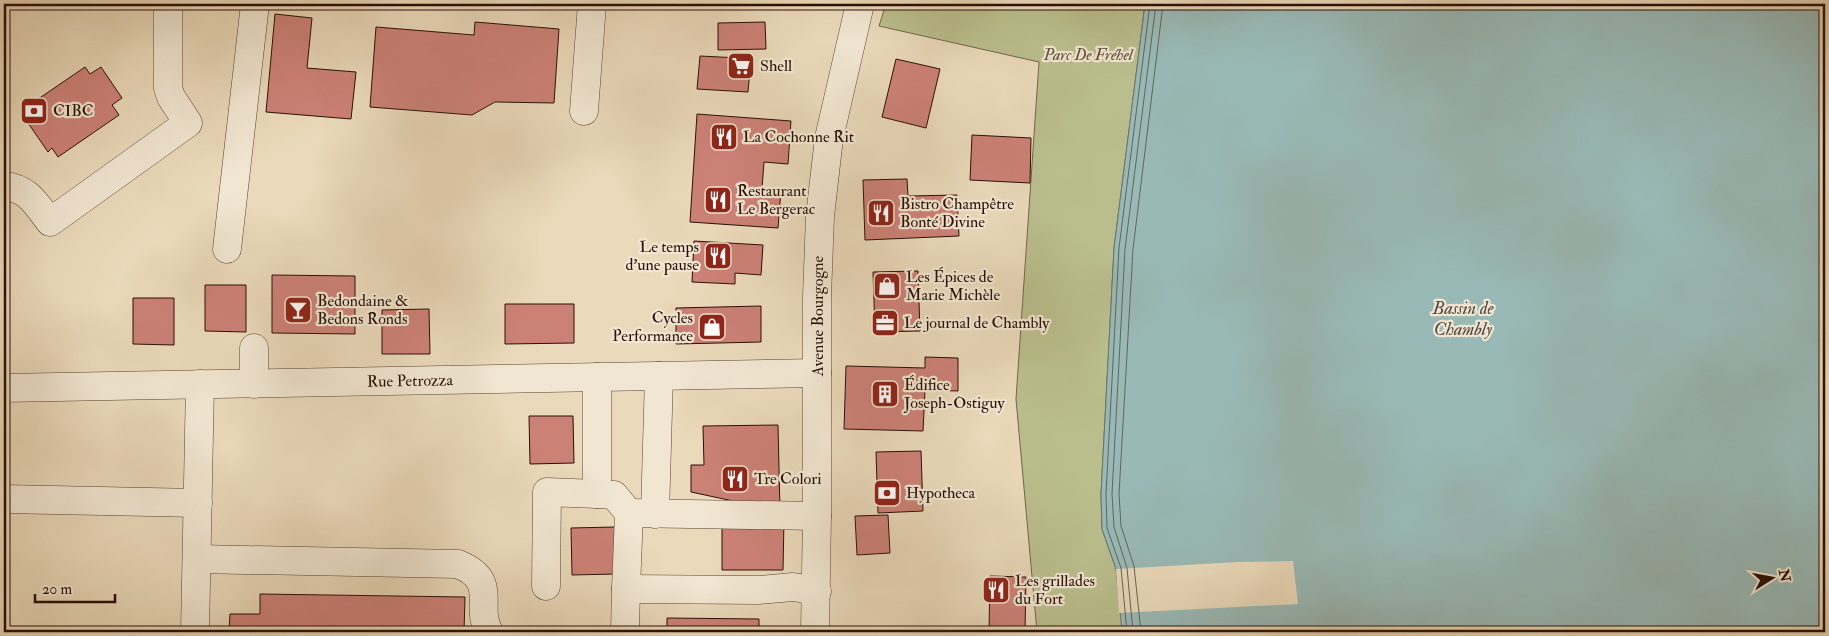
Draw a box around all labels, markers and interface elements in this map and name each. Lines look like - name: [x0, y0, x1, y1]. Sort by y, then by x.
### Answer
- park label: Parc De Fréhel: [1042, 45, 1134, 65]
- supermarket icon: Shell: [726, 51, 756, 81]
- place label: Shell: [760, 56, 792, 76]
- bank icon: CIBC: [19, 96, 49, 126]
- place label: CIBC: [53, 101, 93, 121]
- restaurant icon: La Cochonne Rit: [709, 122, 739, 152]
- place label: La Cochonne Rit: [743, 127, 854, 147]
- place label: Restaurant Le Bergerac: [737, 181, 816, 219]
- restaurant icon: Restaurant Le Bergerac: [703, 185, 733, 215]
- place label: Bistro Champêtre Bonté Divine: [900, 194, 1014, 232]
- restaurant icon: Bistro Champêtre Bonté Divine: [866, 198, 896, 228]
- place label: Le temps d'une pause: [625, 237, 699, 276]
- restaurant icon: Le temps d'une pause: [703, 241, 733, 271]
- street label: Avenue Bourgogne: [808, 255, 828, 377]
- place label: Les Épices de Marie Michèle: [906, 266, 1000, 305]
- shop icon: Les Épices de Marie Michèle: [872, 271, 902, 301]
- place label: Bedondaine & Bedons Ronds: [317, 291, 408, 329]
- bar icon: Bedondaine & Bedons Ronds: [283, 295, 313, 325]
- water label: Bassin de Chambly: [1432, 297, 1494, 341]
- place label: Cycles Performance: [612, 308, 693, 346]
- office icon: Le journal de Chambly: [870, 308, 900, 338]
- shop icon: Cycles Performance: [697, 312, 727, 342]
- place label: Le journal de Chambly: [904, 313, 1050, 333]
- street label: Rue Petrozza: [367, 370, 454, 392]
- place label: Édifice Joseph-Ostiguy: [903, 374, 1005, 414]
- building icon: Édifice Joseph-Ostiguy: [870, 379, 900, 409]
- restaurant icon: Tre Colori: [720, 464, 750, 494]
- place label: Tre Colori: [754, 469, 821, 489]
- bank icon: Hypotheca: [872, 478, 902, 508]
- place label: Hypotheca: [906, 483, 975, 504]
- north arrow: [1746, 554, 1796, 604]
- text: N: [1775, 567, 1794, 584]
- scale bar: [35, 571, 115, 603]
- place label: Les grillades du Fort: [1015, 571, 1095, 609]
- restaurant icon: Les grillades du Fort: [981, 575, 1011, 605]
- text: 20 m: [42, 580, 72, 599]

